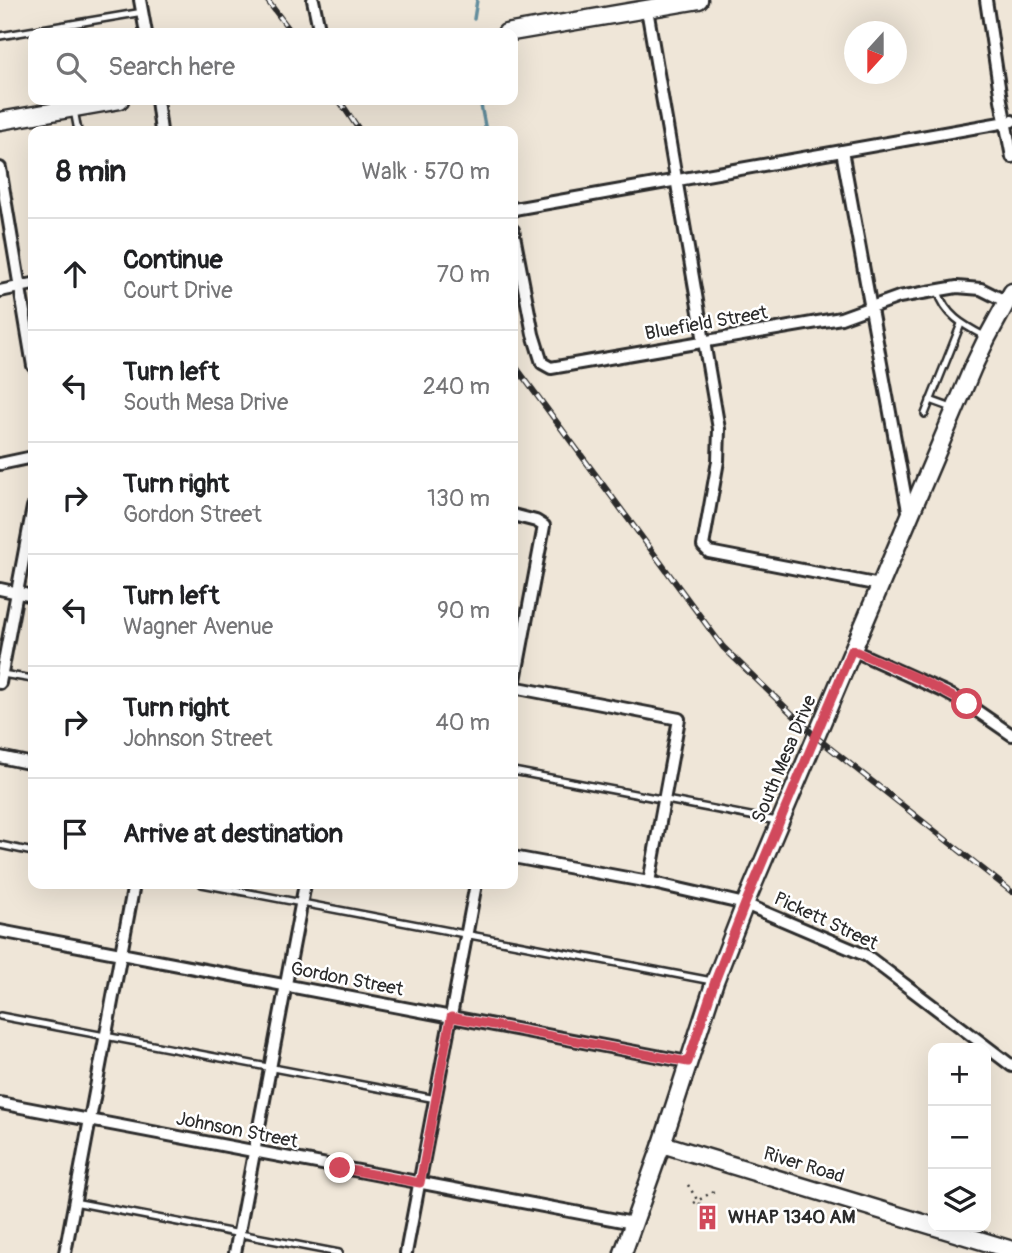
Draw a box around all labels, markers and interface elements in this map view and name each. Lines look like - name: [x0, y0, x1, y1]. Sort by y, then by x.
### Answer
- north arrow: [844, 21, 907, 84]
- search box: [28, 28, 518, 105]
- icon: search: [52, 48, 90, 86]
- text: Search here: [108, 51, 235, 83]
- text: 8 min: [56, 153, 126, 190]
- text: Walk · 570 m: [361, 157, 490, 186]
- text: Continue: [123, 244, 223, 276]
- icon: ahead: [56, 255, 94, 293]
- text: 70 m: [437, 260, 490, 289]
- text: Court Drive: [123, 276, 233, 305]
- street label: Bluefield Street: [643, 300, 770, 346]
- text: Turn left: [123, 356, 219, 388]
- icon: left: [56, 367, 94, 405]
- text: 240 m: [423, 372, 490, 401]
- text: South Mesa Drive: [123, 388, 288, 417]
- text: Turn right: [123, 468, 229, 500]
- icon: right: [56, 479, 94, 517]
- text: 130 m: [427, 484, 490, 513]
- text: Gordon Street: [123, 500, 262, 529]
- text: Turn left: [123, 580, 219, 612]
- icon: left: [56, 591, 94, 629]
- text: 90 m: [437, 596, 490, 625]
- text: Wagner Avenue: [123, 612, 273, 641]
- route start: [951, 688, 982, 719]
- street label: South Mesa Drive: [746, 691, 822, 827]
- text: Turn right: [123, 692, 229, 724]
- icon: right: [56, 703, 94, 741]
- text: 40 m: [436, 708, 490, 737]
- text: Johnson Street: [123, 724, 273, 753]
- icon: arrive: [56, 815, 94, 853]
- text: Arrive at destination: [123, 818, 343, 850]
- street label: Pickett Street: [770, 887, 882, 956]
- street label: Gordon Street: [288, 956, 406, 1002]
- map controls: [928, 1043, 991, 1232]
- button: +: [928, 1043, 991, 1106]
- street label: Johnson Street: [174, 1106, 300, 1154]
- button: −: [928, 1106, 991, 1169]
- street label: River Road: [761, 1141, 847, 1189]
- route end: [324, 1152, 355, 1183]
- button: layers: [928, 1169, 991, 1232]
- building icon: WHAP 1340 AM: [694, 1203, 722, 1231]
- place label: WHAP 1340 AM: [728, 1205, 856, 1229]

